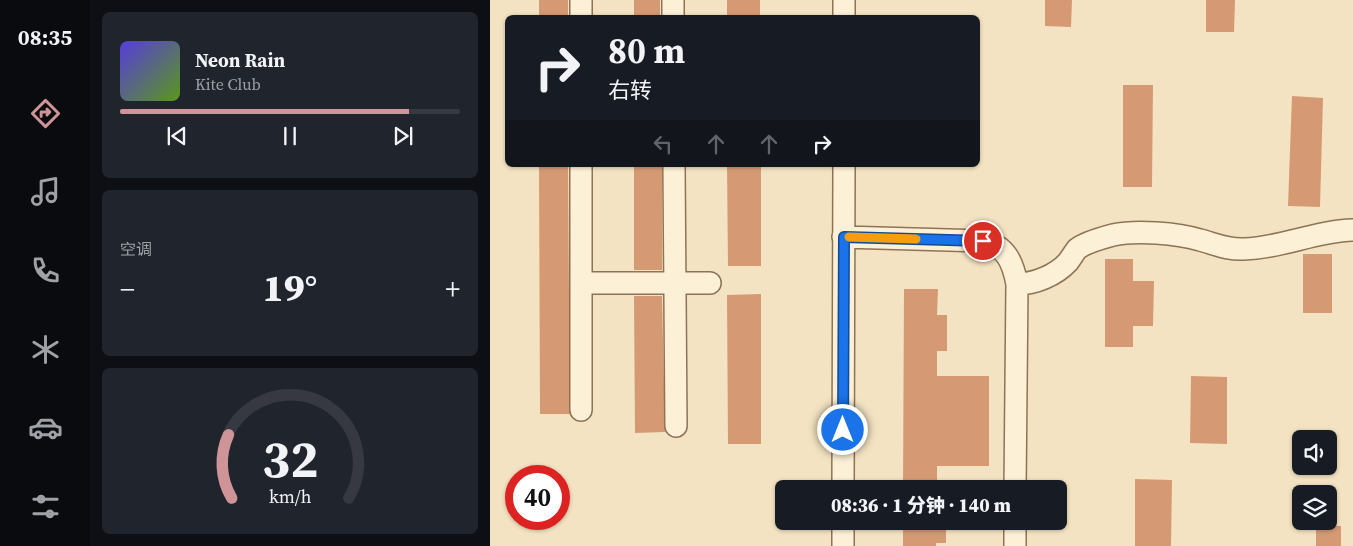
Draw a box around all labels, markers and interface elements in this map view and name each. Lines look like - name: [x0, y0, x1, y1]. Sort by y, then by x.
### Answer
- text: 08:35: [18, 22, 72, 52]
- text: 80 m: [608, 27, 685, 75]
- icon: right: [525, 35, 590, 100]
- text: Neon Rain: [195, 47, 285, 73]
- text: Kite Club: [195, 73, 261, 95]
- text: 右转: [608, 75, 652, 105]
- icon: directions: [28, 96, 63, 131]
- icon: previous: [163, 122, 191, 150]
- icon: pause: [276, 122, 304, 150]
- icon: next: [389, 122, 417, 150]
- icon: left: [649, 130, 677, 158]
- icon: ahead: [702, 130, 730, 158]
- icon: ahead: [755, 130, 783, 158]
- icon: right: [808, 130, 836, 158]
- icon: music: [28, 174, 63, 209]
- pin: [962, 220, 1004, 262]
- icon: arrive: [969, 227, 997, 255]
- text: 空调: [120, 238, 152, 260]
- icon: phone: [28, 253, 63, 288]
- text: 19°: [263, 262, 317, 314]
- text: −: [120, 270, 135, 308]
- text: +: [445, 270, 460, 308]
- icon: climate: [28, 332, 63, 367]
- position arrow: [816, 403, 868, 455]
- icon: car: [28, 410, 63, 445]
- text: 32: [262, 423, 318, 494]
- map controls: [1292, 430, 1337, 530]
- button: sound: [1292, 430, 1337, 475]
- speed limit sign: 40: [505, 465, 570, 530]
- text: km/h: [269, 484, 312, 509]
- button: layers: [1292, 485, 1337, 530]
- icon: filters: [28, 489, 63, 524]
- text: 08:36 · 1 分钟 · 140 m: [831, 492, 1011, 518]

